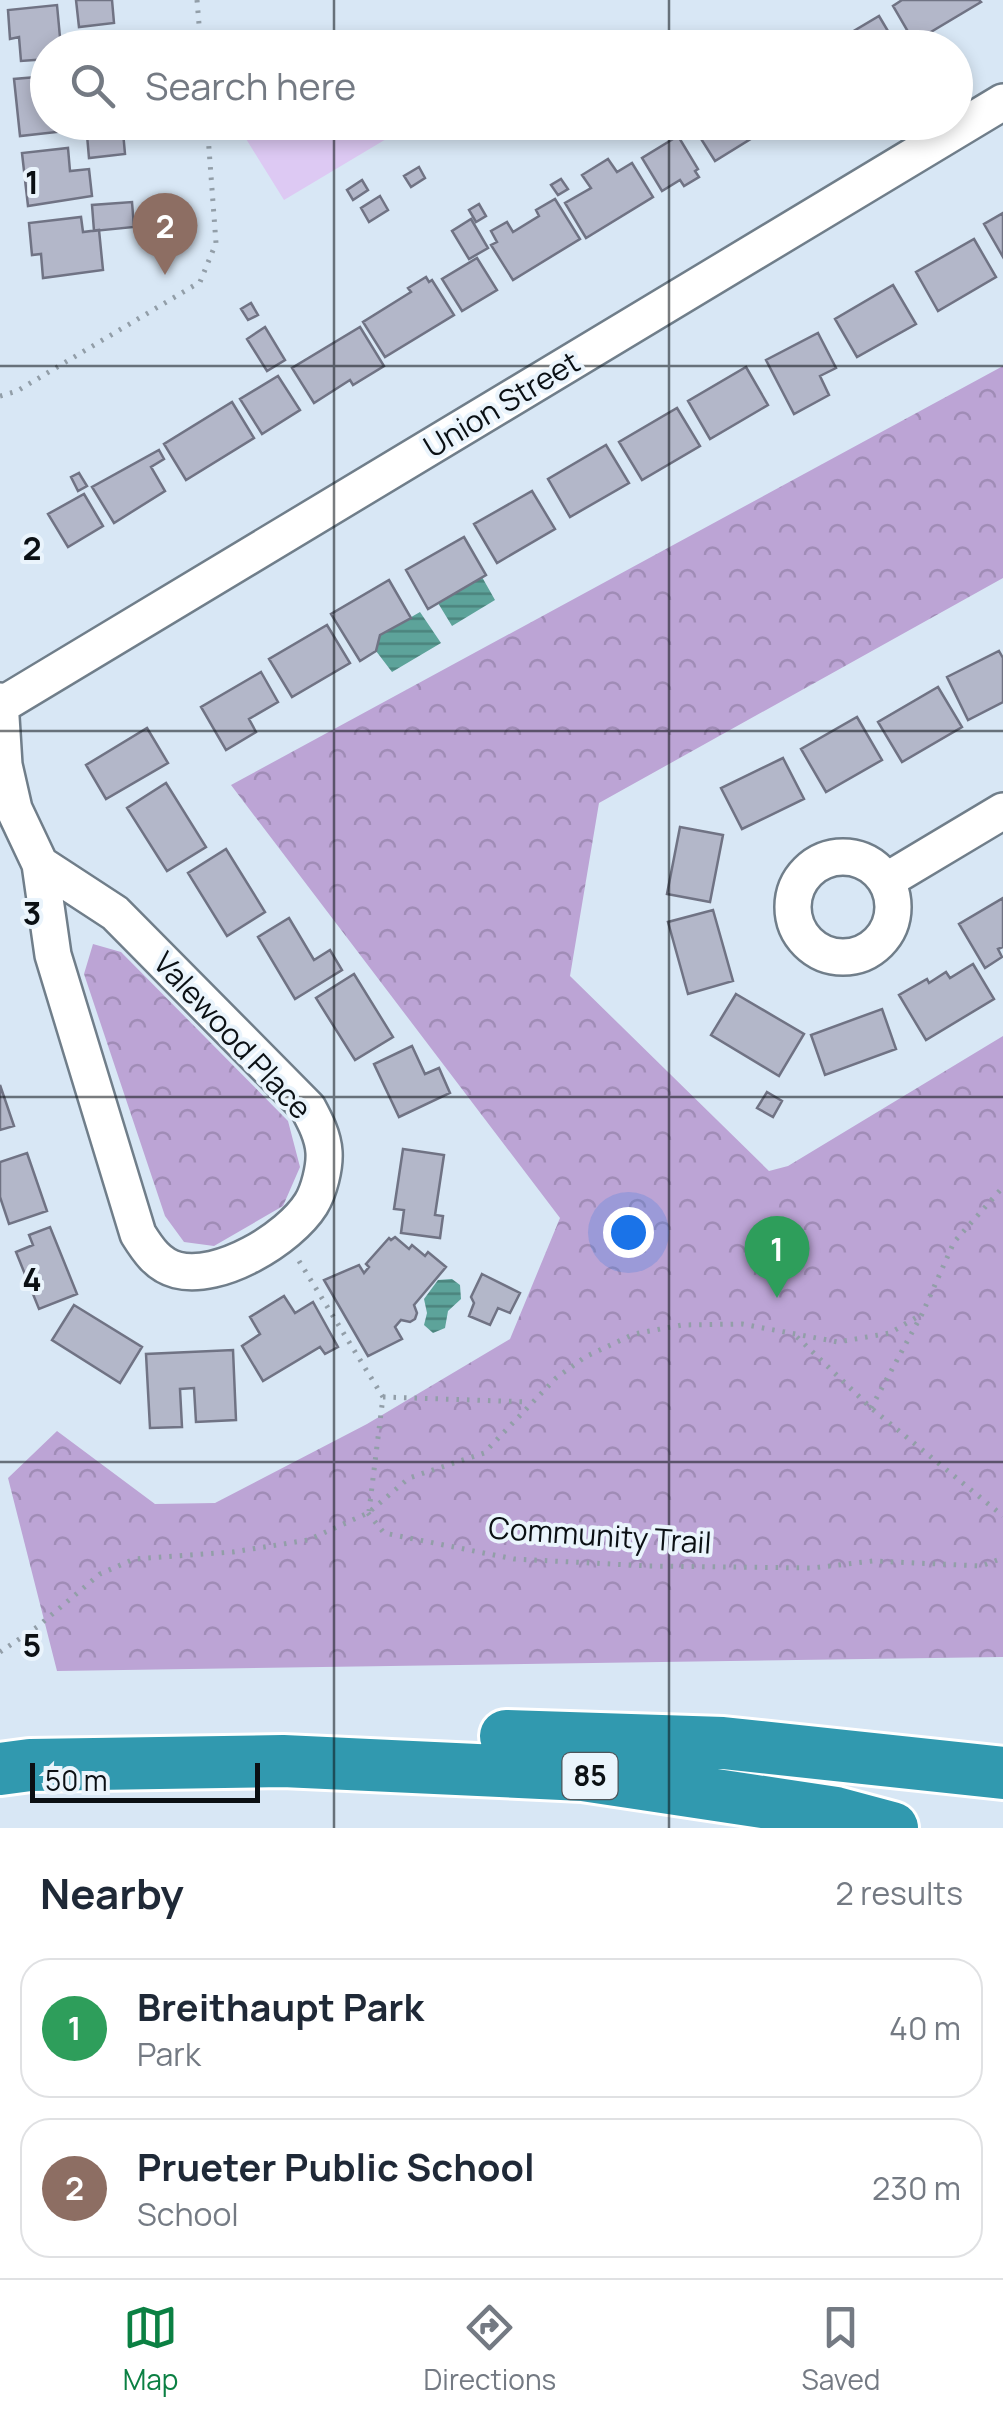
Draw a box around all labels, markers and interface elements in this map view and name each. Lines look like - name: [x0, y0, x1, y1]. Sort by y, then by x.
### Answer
- search box: [30, 30, 973, 140]
- icon: search: [65, 58, 120, 113]
- text: Search here: [145, 59, 356, 111]
- text: 1: [25, 160, 39, 204]
- pin: 2: [132, 192, 198, 275]
- street label: Union Street: [415, 341, 587, 466]
- text: 2: [22, 526, 42, 570]
- text: 3: [23, 891, 41, 935]
- street label: Valewood Place: [145, 943, 321, 1127]
- your location: [603, 1207, 654, 1258]
- pin: 1: [744, 1216, 810, 1298]
- text: 4: [22, 1257, 42, 1301]
- street label: Community Trail: [487, 1506, 713, 1563]
- text: 5: [23, 1623, 41, 1667]
- road number: 85: [562, 1753, 618, 1799]
- scale bar: [30, 1758, 260, 1802]
- text: 50 m: [45, 1761, 108, 1799]
- text: Nearby: [40, 1864, 184, 1922]
- text: 2 results: [836, 1871, 963, 1915]
- text: Breithaupt Park: [137, 1980, 424, 2032]
- text: 1: [67, 2006, 82, 2050]
- text: 40 m: [889, 2006, 961, 2050]
- text: Park: [137, 2032, 201, 2076]
- text: Prueter Public School: [137, 2140, 535, 2192]
- text: 2: [65, 2166, 84, 2210]
- text: 230 m: [872, 2166, 961, 2210]
- text: School: [137, 2192, 239, 2236]
- tab: Map: [123, 2300, 178, 2398]
- tab: Directions: [424, 2300, 556, 2398]
- tab: Saved: [801, 2300, 880, 2398]

